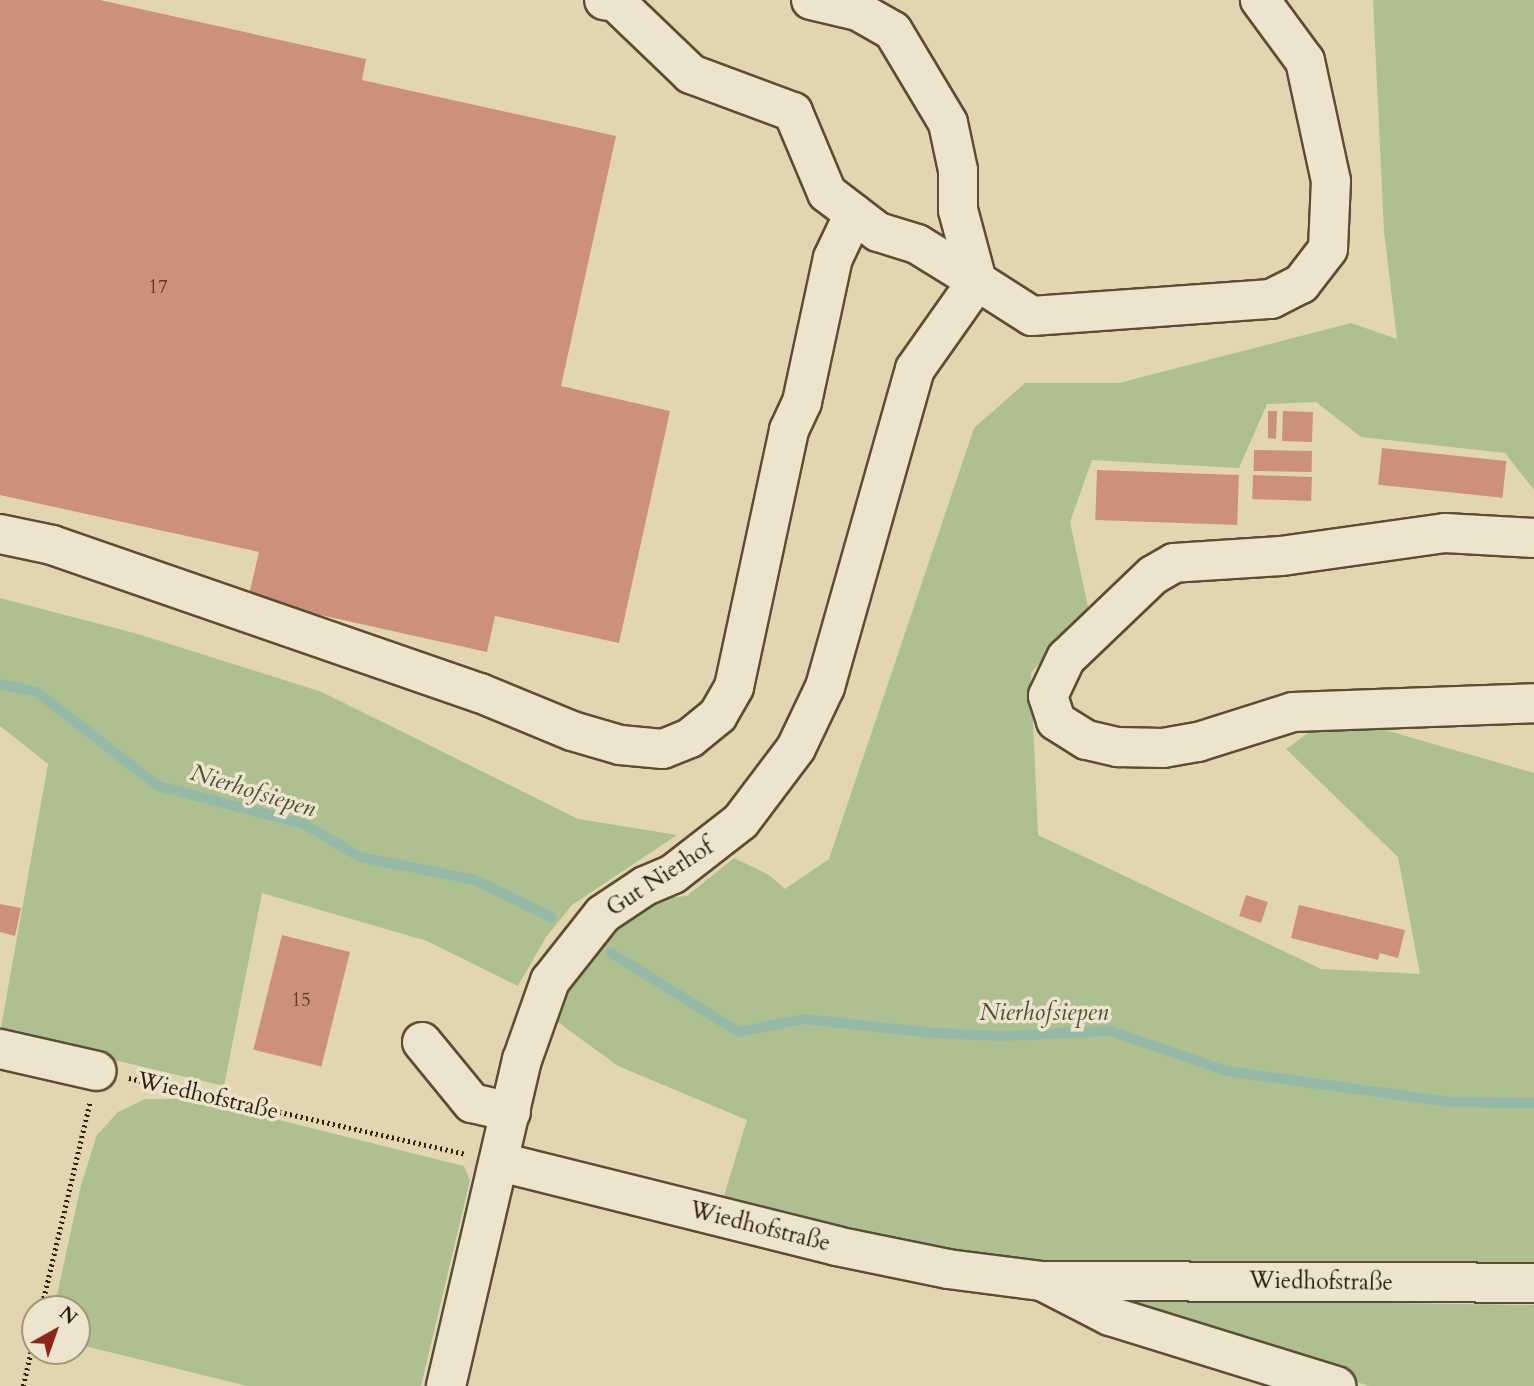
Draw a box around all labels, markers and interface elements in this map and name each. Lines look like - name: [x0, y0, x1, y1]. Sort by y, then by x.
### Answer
- house number: 17: [148, 277, 168, 299]
- water label: Nierhofsiepen: [187, 758, 319, 824]
- street label: Gut Nierhof: [602, 833, 718, 923]
- house number: 15: [291, 990, 311, 1012]
- water label: Nierhofsiepen: [979, 999, 1108, 1027]
- street label: Wiedhofstraße: [135, 1066, 281, 1126]
- street label: Wiedhofstraße: [687, 1196, 833, 1258]
- street label: Wiedhofstraße: [1249, 1267, 1393, 1297]
- north arrow: [21, 1295, 91, 1365]
- text: N: [54, 1300, 83, 1331]

